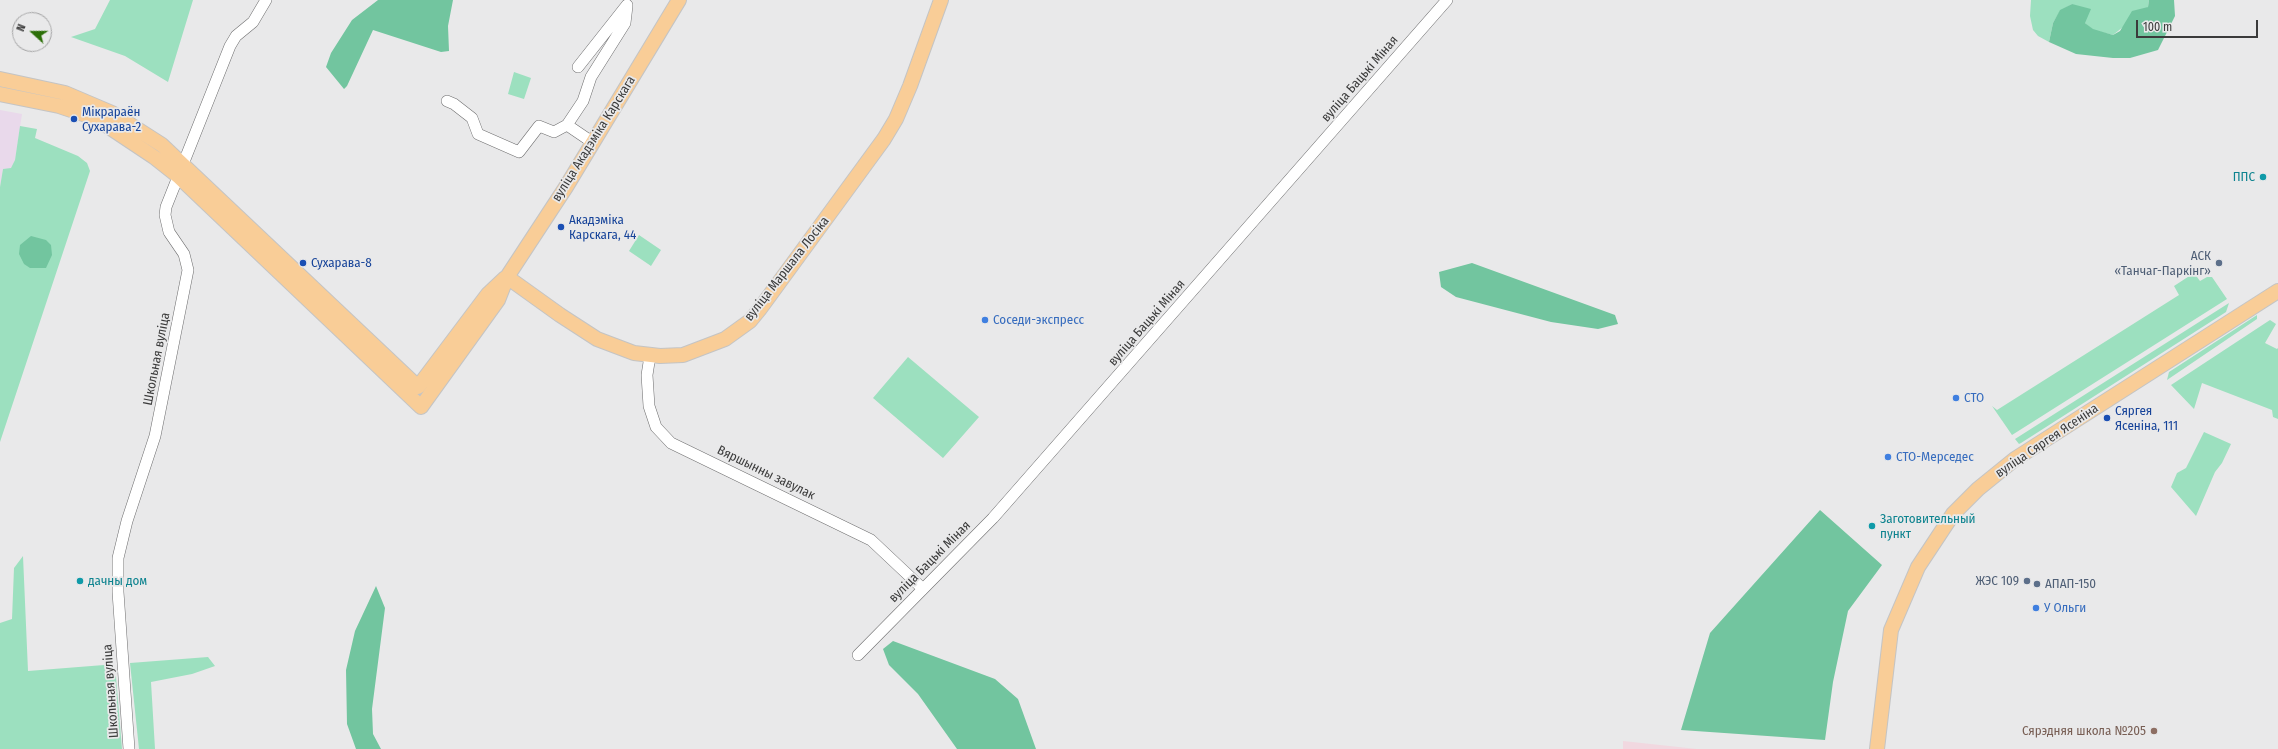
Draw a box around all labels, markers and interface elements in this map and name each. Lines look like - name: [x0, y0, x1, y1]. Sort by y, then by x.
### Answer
- north arrow: [12, 12, 52, 52]
- scale bar: [2138, 12, 2260, 38]
- text: 100 m: [2143, 20, 2172, 34]
- text: N: [14, 22, 29, 33]
- street label: вуліца Бацькі Міная: [1318, 33, 1402, 125]
- street label: вуліца Акадэміка Карскага: [549, 73, 639, 205]
- place label: Мікрараён Сухарава-2: [82, 104, 141, 135]
- marker: Мікрараён Сухарава-2: [69, 114, 79, 124]
- place label: ППС: [2233, 169, 2255, 185]
- marker: ППС: [2258, 172, 2268, 182]
- place label: Акадэміка Карскага, 44: [569, 212, 636, 243]
- street label: вуліца Маршала Лосіка: [741, 214, 833, 324]
- marker: Акадэміка Карскага, 44: [556, 222, 566, 232]
- place label: АСК «Танчаг-Паркінг»: [2114, 248, 2211, 279]
- place label: Сухарава-8: [311, 255, 372, 271]
- marker: Сухарава-8: [298, 258, 308, 268]
- marker: АСК «Танчаг-Паркінг»: [2214, 258, 2224, 268]
- street label: вуліца Бацькі Міная: [1105, 277, 1189, 369]
- street label: Школьная вуліца: [140, 311, 174, 407]
- place label: Соседи-экспресс: [993, 312, 1084, 328]
- marker: Соседи-экспресс: [980, 315, 990, 325]
- place label: СТО: [1964, 390, 1984, 406]
- marker: СТО: [1951, 393, 1961, 403]
- street label: вуліца Сяргея Ясеніна: [1993, 401, 2101, 481]
- place label: Сяргея Ясеніна, 111: [2115, 403, 2178, 434]
- marker: Сяргея Ясеніна, 111: [2102, 413, 2112, 423]
- street label: Вяршынны завулак: [714, 443, 818, 503]
- place label: СТО-Мерседес: [1896, 449, 1974, 465]
- marker: СТО-Мерседес: [1883, 452, 1893, 462]
- place label: Заготовительный пункт: [1880, 511, 1976, 542]
- street label: вуліца Бацькі Міная: [886, 518, 974, 606]
- marker: Заготовительный пункт: [1867, 521, 1877, 531]
- place label: дачны дом: [88, 573, 147, 589]
- place label: ЖЭС 109: [1975, 573, 2019, 589]
- marker: дачны дом: [75, 576, 85, 586]
- marker: ЖЭС 109: [2022, 576, 2032, 586]
- place label: АПАП-150: [2045, 576, 2096, 592]
- marker: АПАП-150: [2032, 579, 2042, 589]
- place label: У Ольги: [2044, 600, 2086, 616]
- marker: У Ольги: [2031, 603, 2041, 613]
- street label: Школьная вуліца: [100, 644, 122, 738]
- place label: Сярэдняя школа №205: [2022, 723, 2146, 739]
- marker: Сярэдняя школа №205: [2149, 726, 2159, 736]

